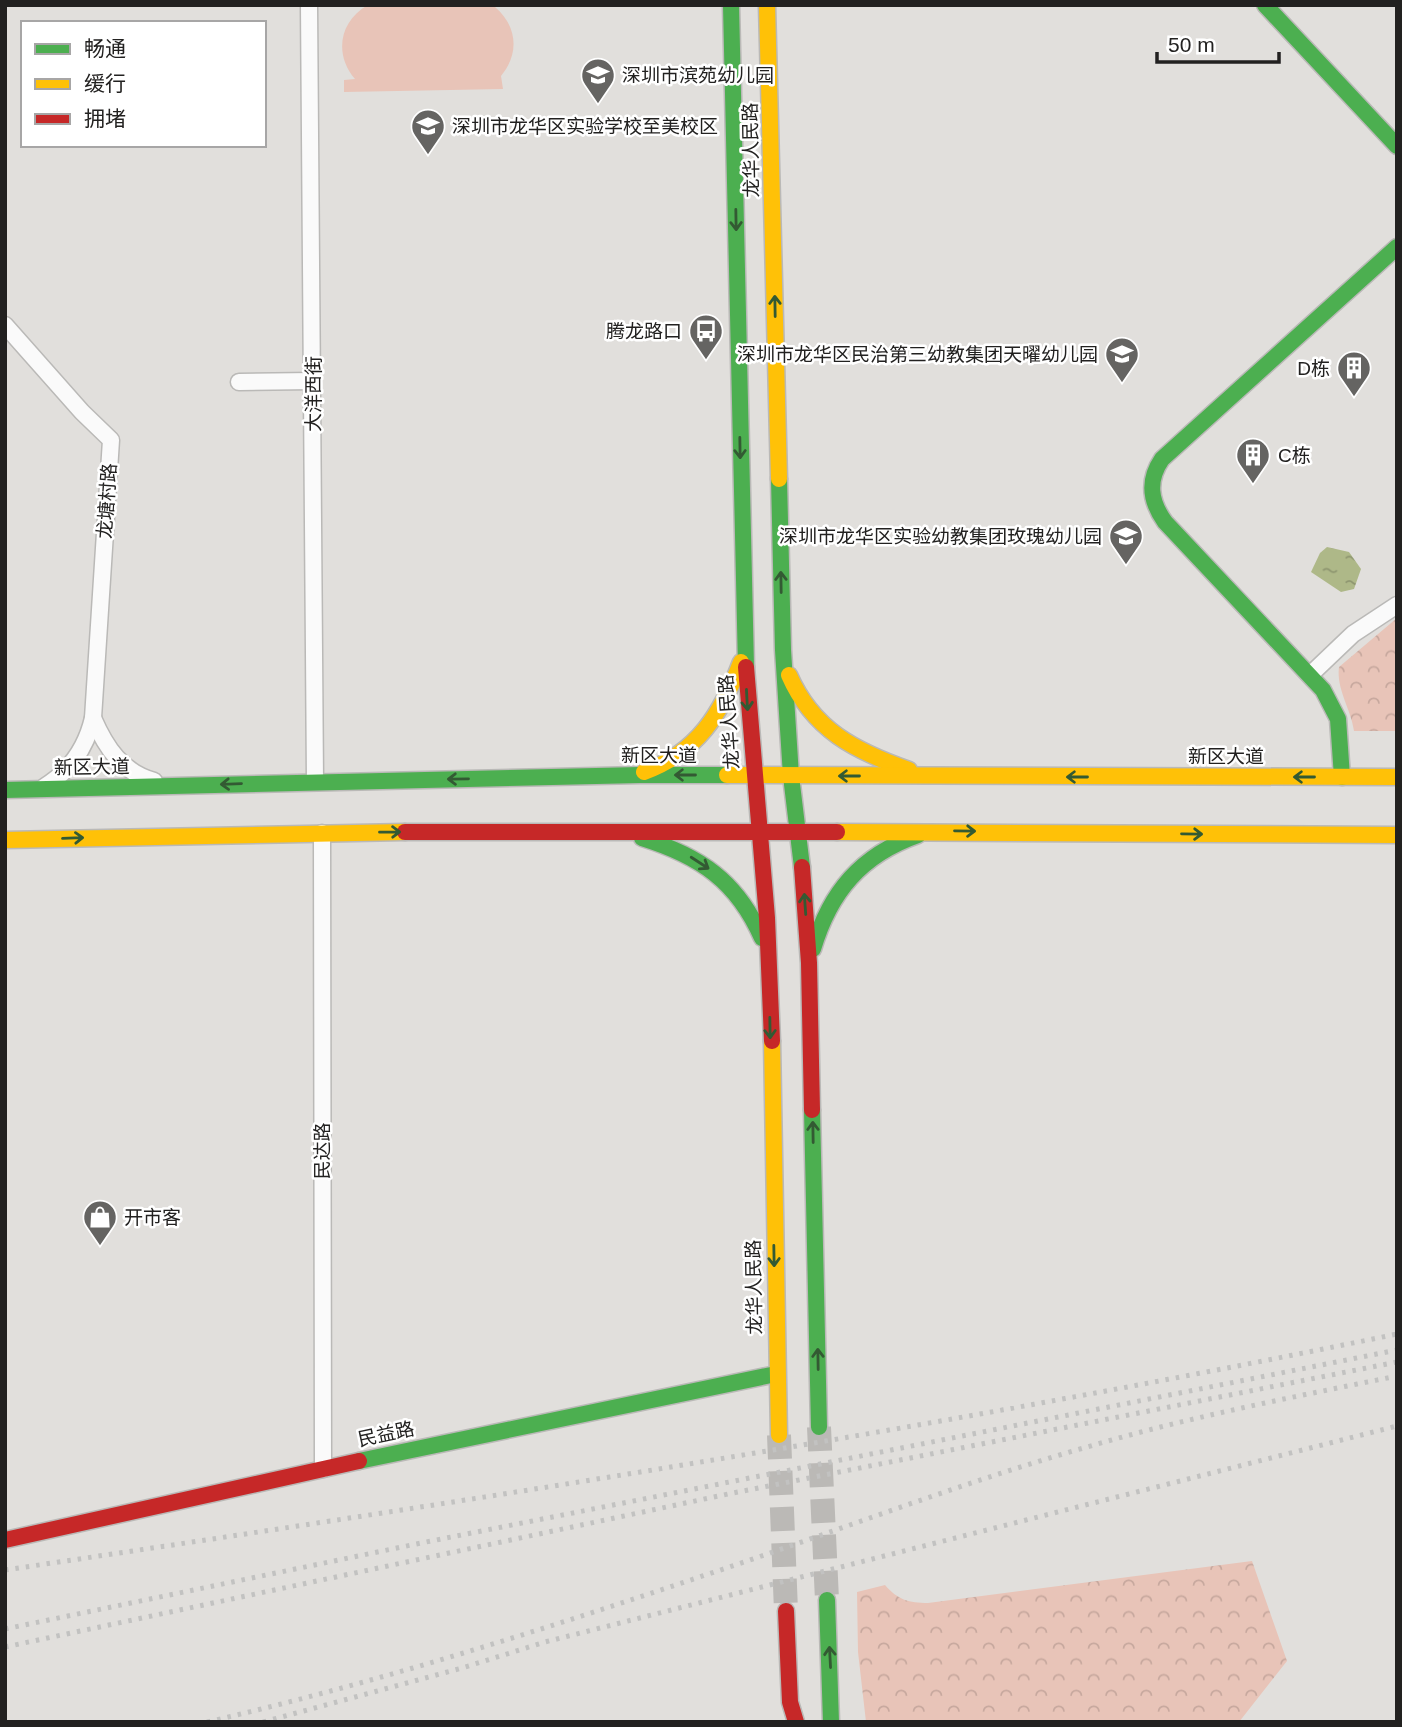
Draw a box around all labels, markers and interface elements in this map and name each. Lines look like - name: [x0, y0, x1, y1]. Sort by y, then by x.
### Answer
- legend: [21, 21, 266, 147]
- scale bar: [1157, 21, 1280, 65]
- text: 50 m: [1168, 33, 1215, 56]
- text: 畅通: [84, 37, 126, 60]
- school or university icon: 深圳市滨苑幼儿园: [579, 56, 617, 105]
- place label: 深圳市滨苑幼儿园: [622, 65, 774, 86]
- text: 缓行: [84, 72, 126, 95]
- street label: 龙华人民路: [740, 102, 762, 198]
- text: 拥堵: [84, 107, 126, 130]
- school or university icon: 深圳市龙华区实验学校至美校区: [409, 107, 447, 156]
- place label: 深圳市龙华区实验学校至美校区: [452, 116, 718, 137]
- one-way arrow: [729, 209, 743, 232]
- one-way arrow: [768, 294, 782, 317]
- bus stop icon: 腾龙路口: [687, 312, 725, 361]
- place label: 腾龙路口: [606, 321, 682, 342]
- school or university icon: 深圳市龙华区民治第三幼教集团天曜幼儿园: [1103, 335, 1141, 384]
- place label: 深圳市龙华区民治第三幼教集团天曜幼儿园: [737, 344, 1098, 365]
- building icon: D栋: [1335, 349, 1373, 398]
- street label: 大洋西街: [303, 356, 324, 432]
- place label: D栋: [1297, 358, 1330, 379]
- one-way arrow: [734, 436, 747, 459]
- building icon: C栋: [1234, 436, 1272, 485]
- place label: C栋: [1278, 445, 1311, 466]
- street label: 龙塘村路: [94, 462, 120, 540]
- school or university icon: 深圳市龙华区实验幼教集团玫瑰幼儿园: [1107, 517, 1145, 566]
- place label: 深圳市龙华区实验幼教集团玫瑰幼儿园: [779, 526, 1102, 547]
- one-way arrow: [775, 571, 788, 594]
- street label: 龙华人民路: [715, 674, 743, 770]
- one-way arrow: [741, 688, 754, 711]
- street label: 新区大道: [621, 745, 697, 766]
- street label: 新区大道: [1188, 746, 1264, 767]
- street label: 新区大道: [54, 756, 130, 778]
- one-way arrow: [674, 768, 697, 782]
- one-way arrow: [838, 769, 861, 783]
- one-way arrow: [1065, 770, 1088, 784]
- one-way arrow: [1293, 770, 1316, 784]
- one-way arrow: [447, 772, 470, 786]
- one-way arrow: [219, 778, 242, 791]
- one-way arrow: [953, 824, 976, 838]
- one-way arrow: [378, 825, 401, 839]
- one-way arrow: [1181, 827, 1204, 841]
- one-way arrow: [62, 831, 85, 845]
- one-way arrow: [690, 857, 710, 871]
- one-way arrow: [798, 893, 811, 916]
- one-way arrow: [764, 1017, 777, 1040]
- one-way arrow: [806, 1120, 820, 1143]
- street label: 民达路: [312, 1122, 333, 1180]
- shop icon: 开市客: [81, 1198, 119, 1247]
- place label: 开市客: [124, 1207, 181, 1228]
- street label: 龙华人民路: [743, 1239, 765, 1335]
- one-way arrow: [768, 1244, 781, 1267]
- one-way arrow: [811, 1348, 825, 1371]
- street label: 民益路: [356, 1418, 416, 1450]
- one-way arrow: [823, 1645, 836, 1668]

